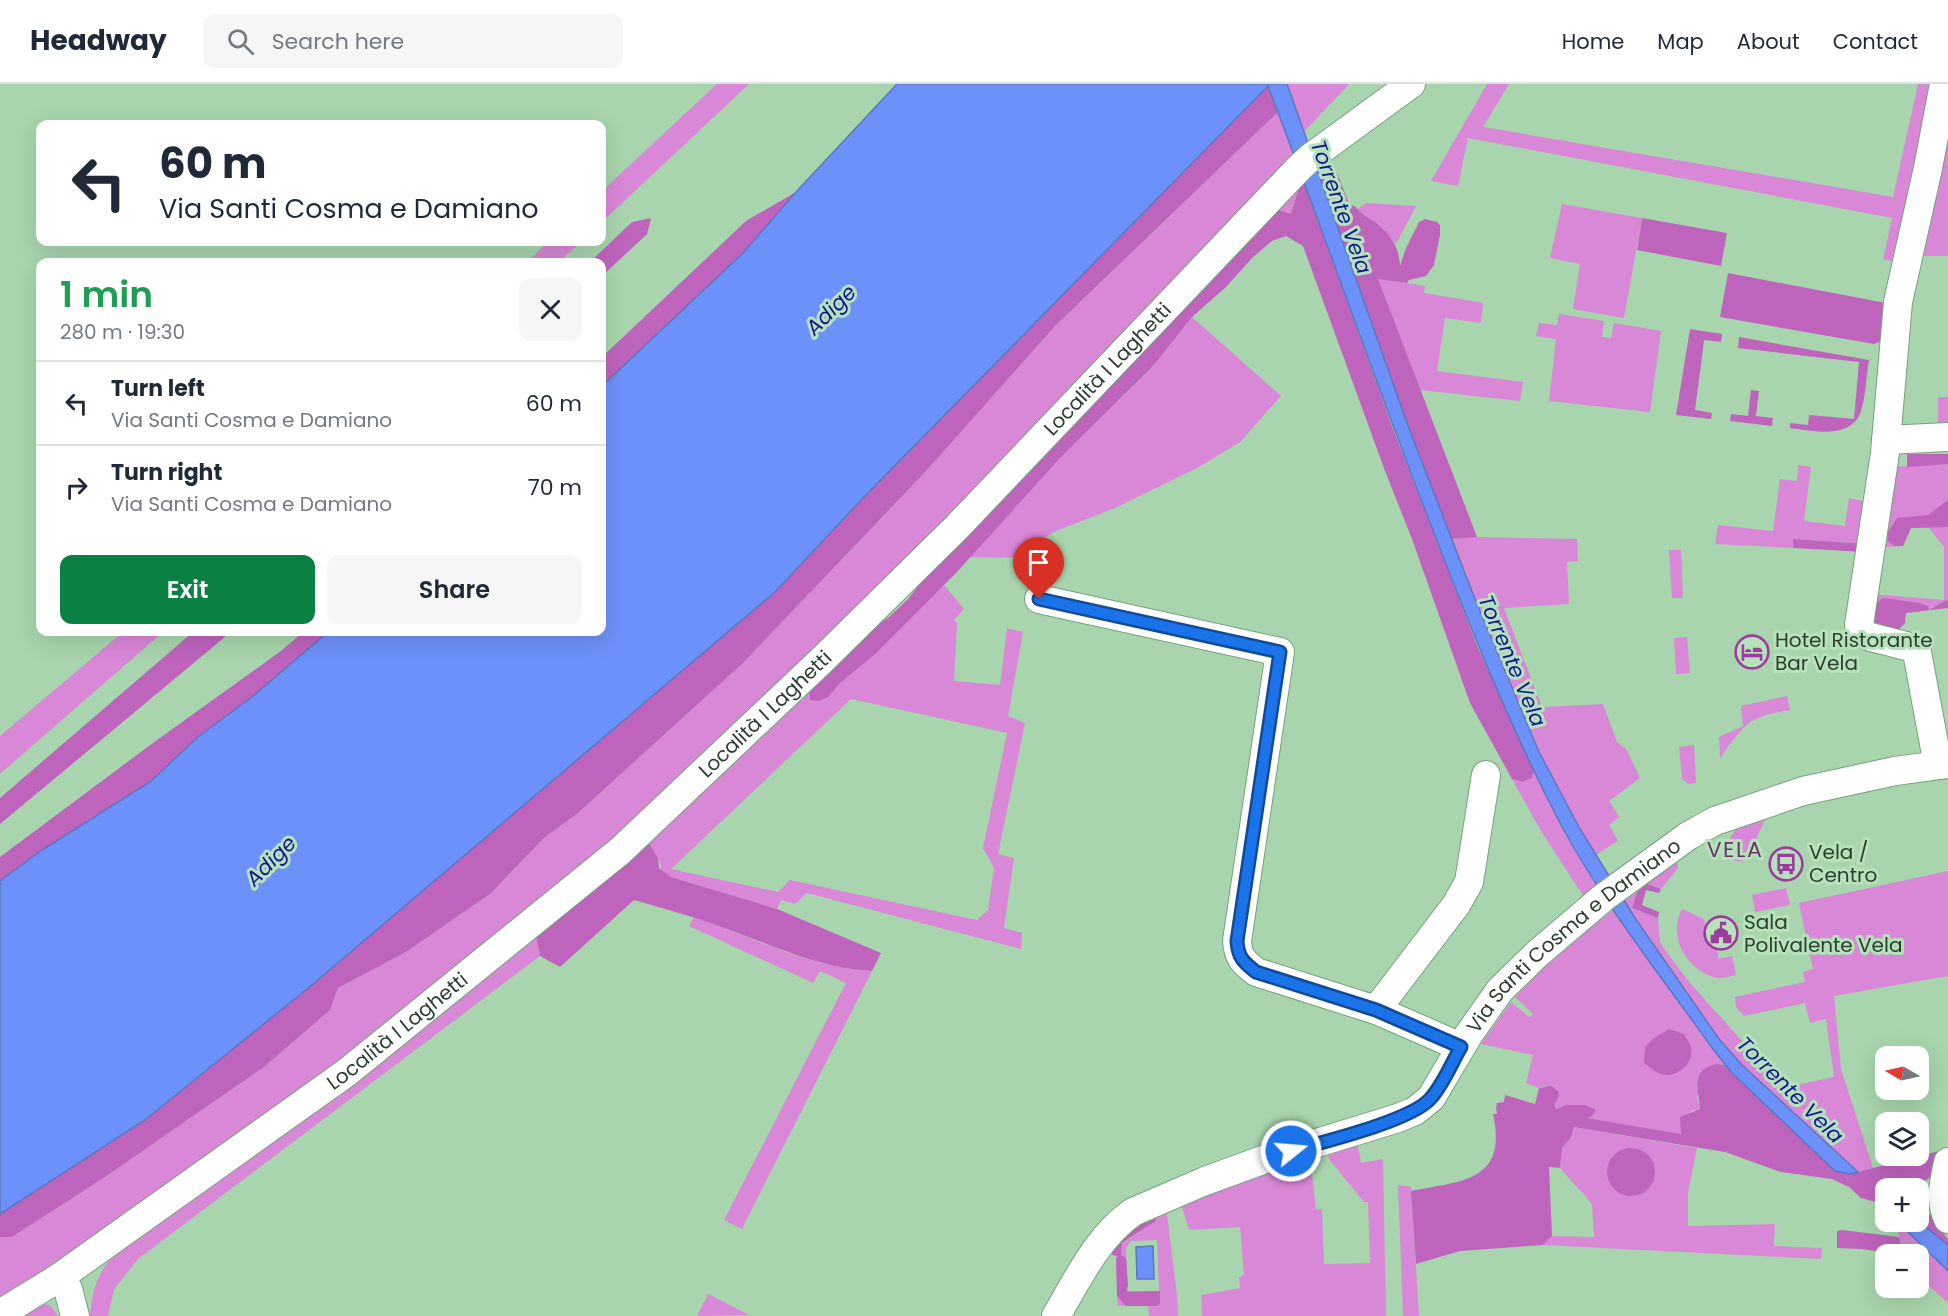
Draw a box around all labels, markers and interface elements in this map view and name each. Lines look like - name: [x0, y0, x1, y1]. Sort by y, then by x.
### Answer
- search box: [203, 14, 623, 68]
- text: Headway: [30, 21, 167, 60]
- icon: search: [224, 25, 257, 58]
- text: Search here: [272, 26, 404, 57]
- text: Home: [1562, 27, 1624, 56]
- text: Map: [1657, 27, 1704, 56]
- text: About: [1737, 27, 1800, 56]
- text: Contact: [1833, 27, 1918, 56]
- text: 60 m: [159, 134, 267, 193]
- water label: Torrente Vela: [1304, 136, 1379, 278]
- icon: left: [60, 144, 138, 222]
- text: Via Santi Cosma e Damiano: [159, 190, 538, 227]
- text: 1 min: [60, 269, 153, 320]
- button: close: [519, 278, 582, 341]
- water label: Adige: [798, 278, 862, 342]
- street label: Località I Laghetti: [1037, 297, 1177, 442]
- text: 280 m · 19:30: [60, 318, 185, 346]
- text: Turn left: [111, 373, 205, 404]
- icon: left: [60, 387, 93, 420]
- text: 60 m: [526, 388, 582, 419]
- text: Via Santi Cosma e Damiano: [111, 406, 392, 434]
- text: Turn right: [111, 457, 222, 488]
- icon: right: [60, 471, 93, 504]
- text: 70 m: [528, 472, 582, 503]
- text: Via Santi Cosma e Damiano: [111, 490, 392, 518]
- pin: [1013, 537, 1064, 599]
- icon: arrive: [1022, 546, 1055, 579]
- button: Exit: [60, 555, 315, 624]
- button: Share: [327, 555, 582, 624]
- water label: Torrente Vela: [1472, 591, 1553, 731]
- place label: Hotel Ristorante Bar Vela: [1775, 626, 1933, 677]
- hotel icon: Hotel Ristorante Bar Vela: [1734, 634, 1770, 670]
- street label: Località I Laghetti: [692, 644, 838, 784]
- water label: Adige: [238, 829, 302, 893]
- street label: Via Santi Cosma e Damiano: [1460, 832, 1687, 1039]
- district label: VELA: [1707, 834, 1763, 865]
- place label: Vela / Centro: [1809, 838, 1877, 889]
- bus stop icon: Vela / Centro: [1768, 846, 1804, 882]
- place label: Sala Polivalente Vela: [1744, 908, 1902, 959]
- public building icon: Sala Polivalente Vela: [1703, 915, 1739, 951]
- street label: Località I Laghetti: [321, 966, 474, 1096]
- water label: Torrente Vela: [1730, 1030, 1850, 1150]
- north arrow: [1875, 1046, 1929, 1100]
- map controls: [1875, 1046, 1929, 1298]
- button: layers: [1875, 1112, 1929, 1166]
- position arrow: [1259, 1119, 1323, 1183]
- button: +: [1875, 1178, 1929, 1232]
- button: −: [1875, 1244, 1929, 1298]

